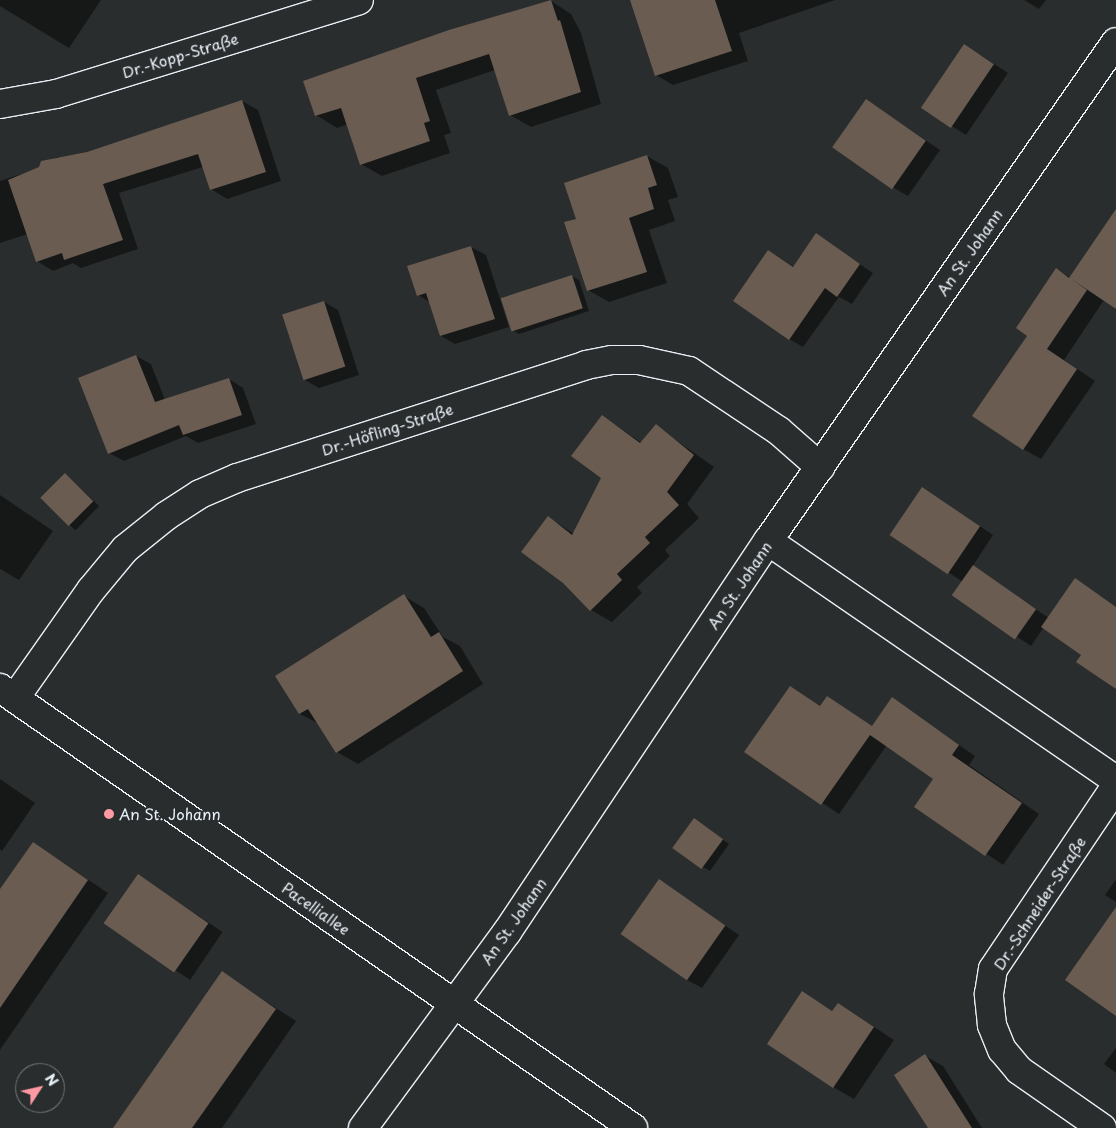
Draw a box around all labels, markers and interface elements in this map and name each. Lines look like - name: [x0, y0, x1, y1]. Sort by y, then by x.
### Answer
- street label: Dr.-Kopp-Straße: [120, 29, 240, 81]
- street label: An St. Johann: [932, 205, 1006, 299]
- street label: Dr.-Höfling-Straße: [319, 399, 455, 459]
- street label: An St. Johann: [703, 538, 775, 632]
- place label: An St. Johann: [119, 805, 221, 823]
- marker: An St. Johann: [103, 808, 115, 820]
- street label: Dr.-Schneider-Straße: [989, 833, 1089, 973]
- street label: An St. Johann: [476, 874, 550, 968]
- street label: Pacelliallee: [279, 878, 353, 938]
- north arrow: [15, 1063, 65, 1113]
- text: N: [40, 1069, 64, 1090]

